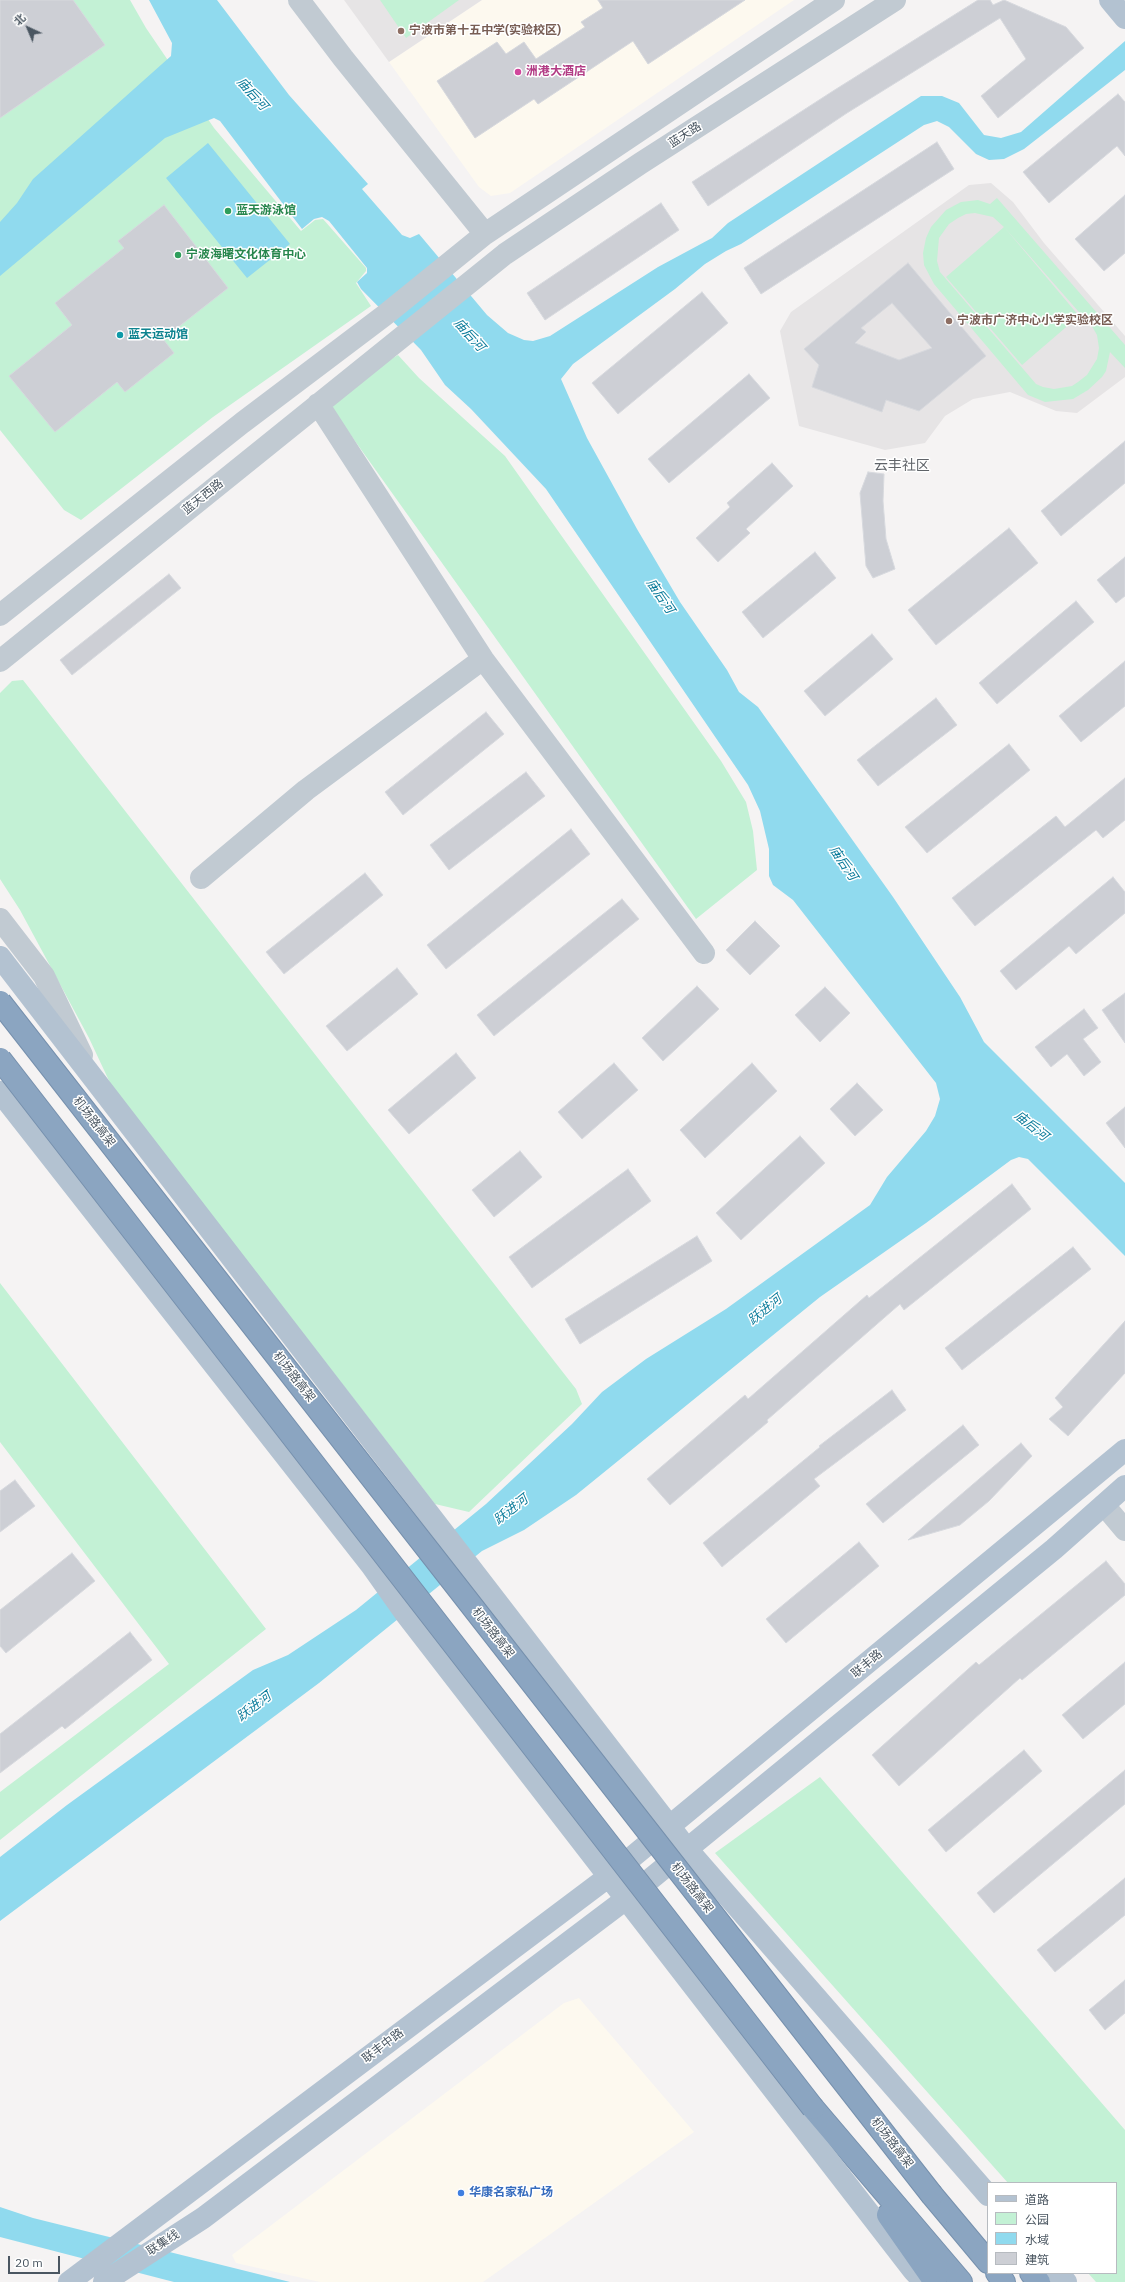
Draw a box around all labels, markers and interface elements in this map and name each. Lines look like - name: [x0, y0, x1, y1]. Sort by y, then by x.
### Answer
- north arrow: [8, 8, 48, 48]
- text: 北: [11, 11, 28, 28]
- place label: 宁波市第十五中学(实验校区): [409, 24, 561, 38]
- marker: 宁波市第十五中学(实验校区): [396, 26, 406, 36]
- place label: 洲港大酒店: [526, 65, 586, 79]
- marker: 洲港大酒店: [513, 67, 523, 77]
- water label: 庙后河: [233, 74, 271, 114]
- street label: 蓝天路: [666, 119, 704, 151]
- place label: 蓝天游泳馆: [236, 204, 296, 218]
- marker: 蓝天游泳馆: [223, 206, 233, 216]
- place label: 宁波海曙文化体育中心: [186, 248, 306, 262]
- marker: 宁波海曙文化体育中心: [173, 250, 183, 260]
- place label: 宁波市广济中心小学实验校区: [957, 314, 1113, 328]
- water label: 庙后河: [450, 315, 488, 355]
- marker: 宁波市广济中心小学实验校区: [944, 316, 954, 326]
- place label: 蓝天运动馆: [128, 328, 188, 342]
- marker: 蓝天运动馆: [115, 330, 125, 340]
- district label: 云丰社区: [874, 458, 930, 474]
- street label: 蓝天西路: [180, 476, 226, 518]
- water label: 庙后河: [643, 575, 677, 617]
- water label: 庙后河: [826, 842, 860, 884]
- street label: 机场路高架: [70, 1094, 118, 1150]
- water label: 庙后河: [1011, 1108, 1051, 1144]
- water label: 跃进河: [745, 1292, 785, 1328]
- street label: 机场路高架: [270, 1349, 318, 1405]
- water label: 跃进河: [491, 1492, 531, 1528]
- street label: 机场路高架: [469, 1605, 517, 1661]
- street label: 联丰路: [849, 1647, 885, 1681]
- water label: 跃进河: [234, 1689, 274, 1725]
- street label: 机场路高架: [668, 1860, 716, 1916]
- street label: 联丰中路: [359, 2026, 407, 2066]
- street label: 机场路高架: [868, 2115, 916, 2171]
- legend: [987, 2182, 1117, 2274]
- place label: 华康名家私广场: [469, 2186, 553, 2200]
- marker: 华康名家私广场: [456, 2188, 466, 2198]
- text: 道路: [1025, 2192, 1049, 2207]
- text: 公园: [1025, 2212, 1049, 2227]
- street label: 联集线: [144, 2227, 182, 2259]
- text: 水域: [1025, 2232, 1049, 2247]
- scale bar: [10, 2248, 62, 2274]
- text: 建筑: [1025, 2252, 1049, 2267]
- text: 20 m: [15, 2255, 43, 2270]

